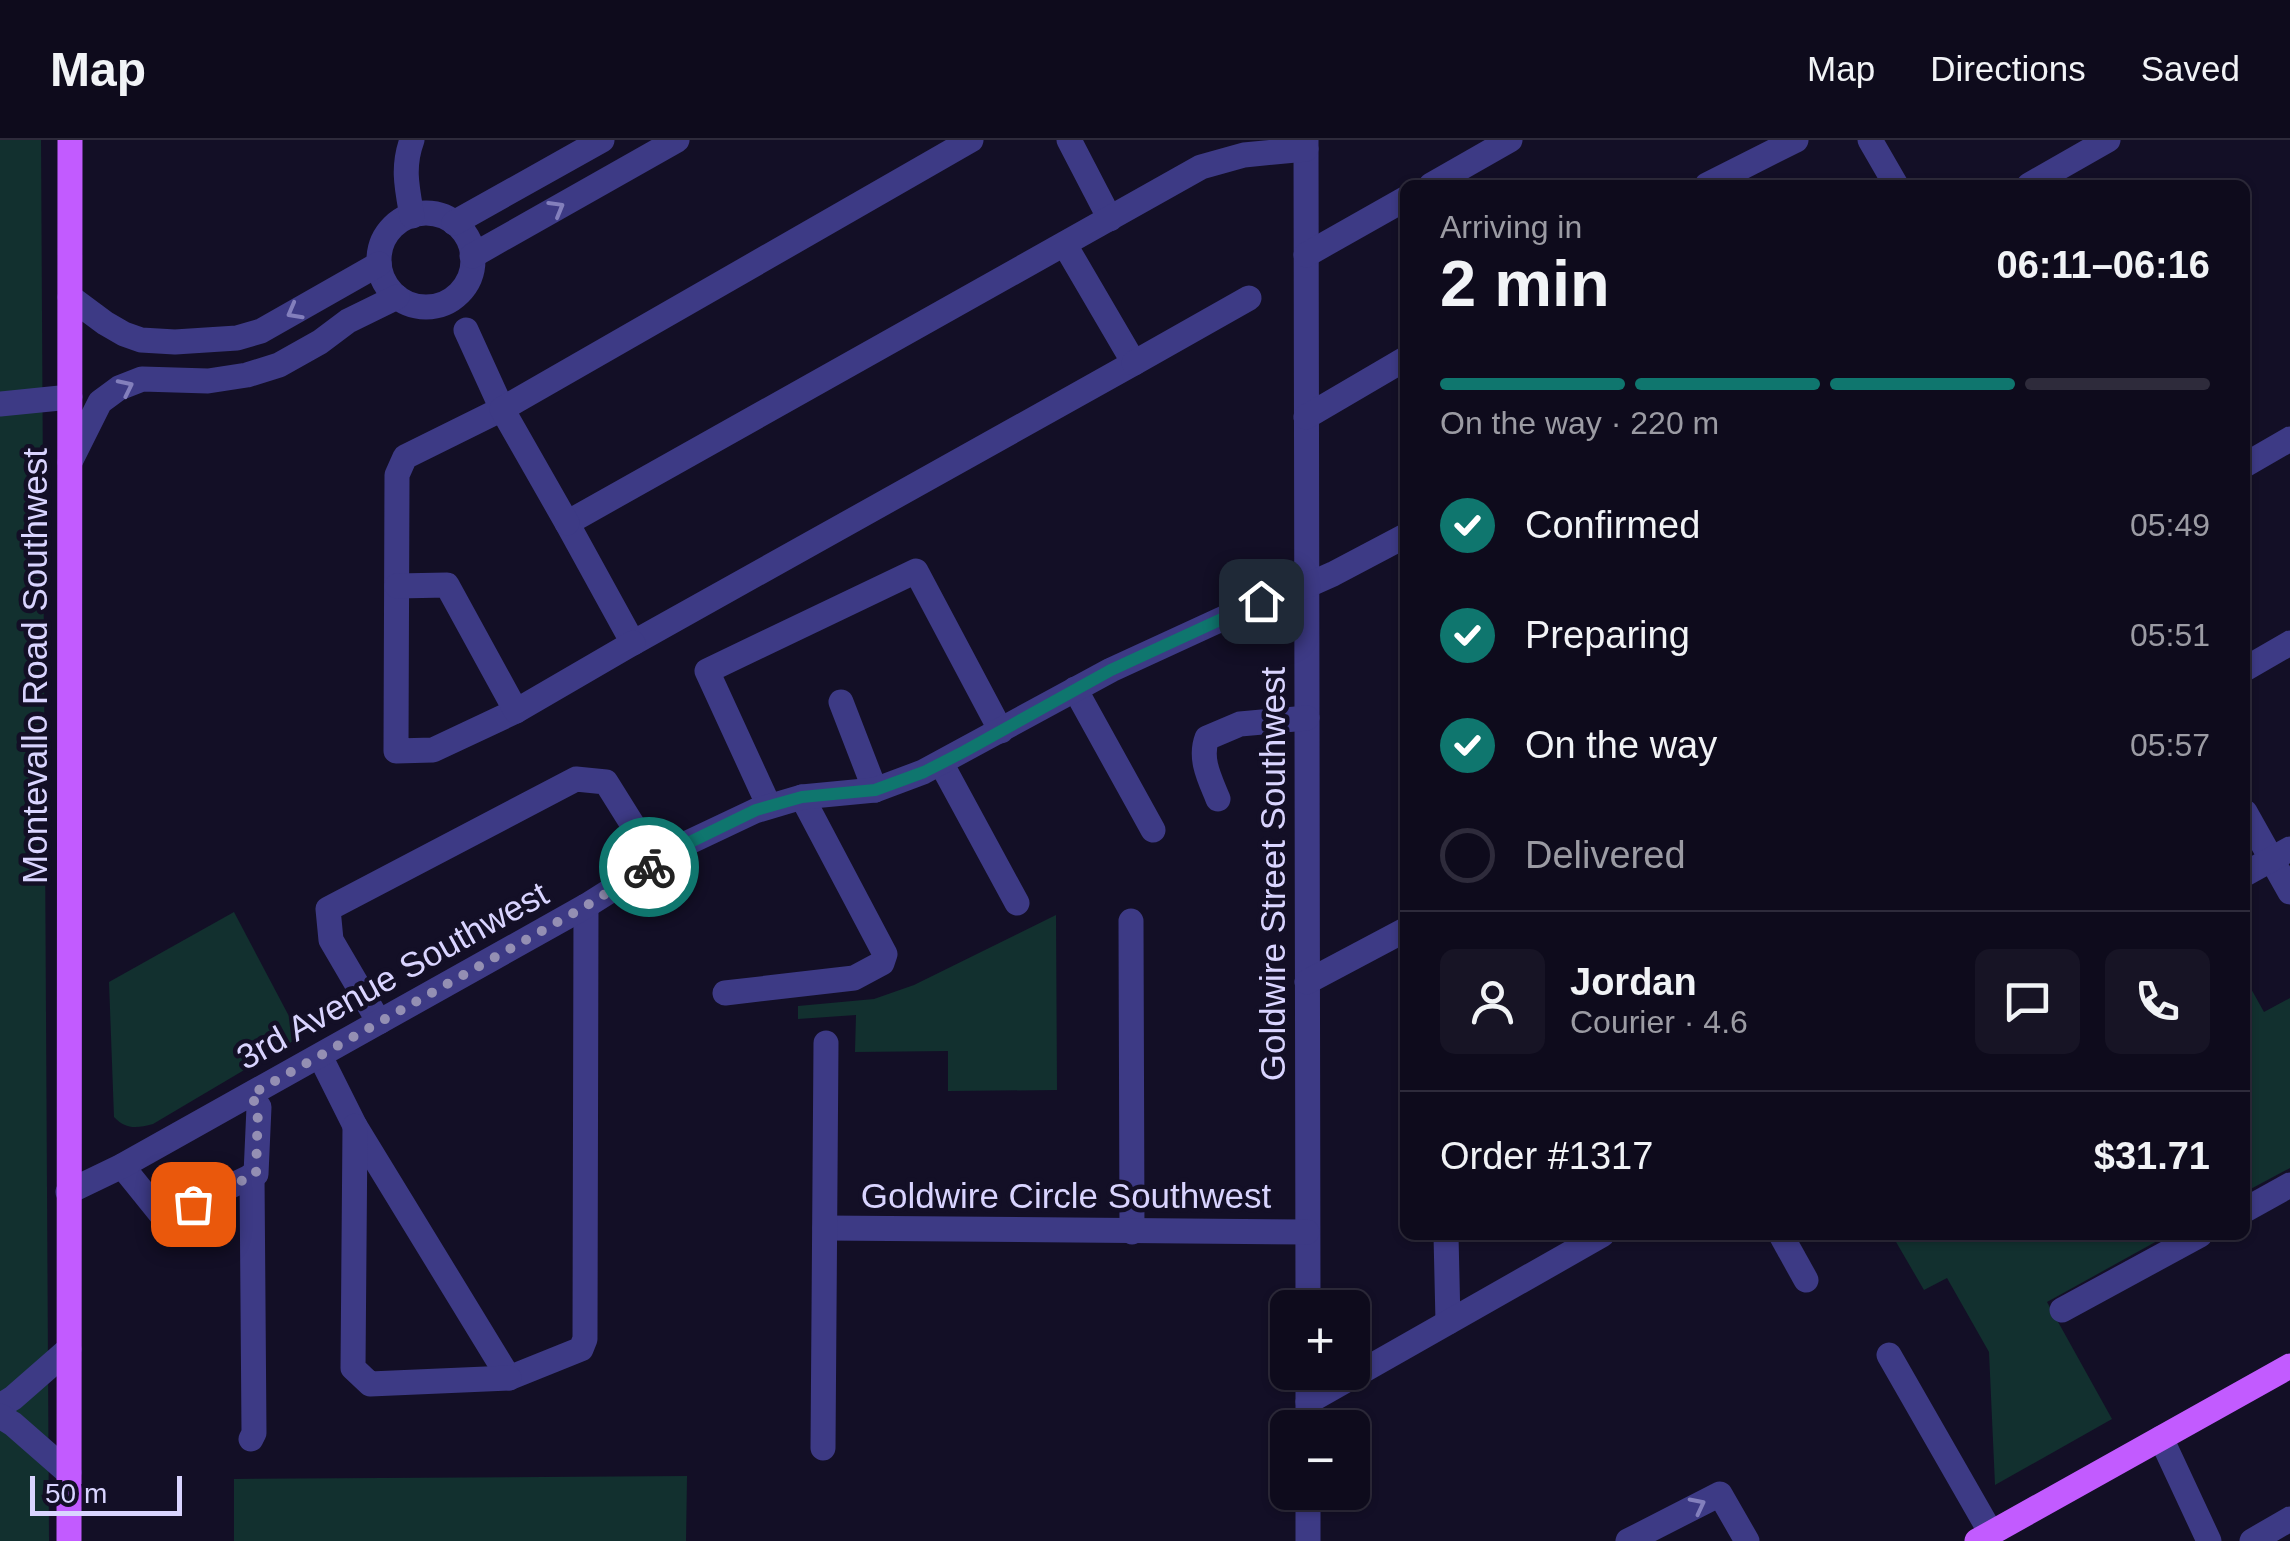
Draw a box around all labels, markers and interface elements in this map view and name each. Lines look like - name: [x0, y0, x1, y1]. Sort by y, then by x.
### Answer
- text: Map: [50, 43, 146, 96]
- text: Map: [1807, 49, 1875, 88]
- text: Directions: [1930, 49, 2086, 88]
- text: Saved: [2141, 49, 2240, 88]
- one-way arrow: [546, 201, 564, 220]
- text: Arriving in: [1440, 209, 1582, 245]
- text: 06:11–06:16: [1997, 244, 2210, 286]
- text: 2 min: [1440, 247, 1610, 320]
- one-way arrow: [287, 299, 305, 319]
- one-way arrow: [115, 379, 133, 399]
- text: On the way · 220 m: [1440, 405, 1719, 441]
- street label: Montevallo Road Southwest: [15, 448, 54, 884]
- icon: check: [1440, 498, 1495, 553]
- text: Confirmed: [1525, 504, 1700, 546]
- text: 05:49: [2130, 507, 2210, 543]
- pin: [1219, 559, 1304, 644]
- icon: home: [1234, 574, 1289, 629]
- icon: check: [1440, 608, 1495, 663]
- text: Preparing: [1525, 614, 1690, 656]
- text: 05:51: [2130, 617, 2210, 653]
- street label: Goldwire Street Southwest: [1253, 667, 1292, 1081]
- icon: check: [1440, 718, 1495, 773]
- text: On the way: [1525, 724, 1717, 766]
- text: 05:57: [2130, 727, 2210, 763]
- courier: [599, 817, 699, 917]
- text: Delivered: [1525, 834, 1686, 876]
- icon: bike: [622, 840, 677, 895]
- street label: 3rd Avenue Southwest: [230, 873, 555, 1077]
- button: person: [1440, 949, 1545, 1054]
- button: chat: [1975, 949, 2080, 1054]
- button: phone: [2105, 949, 2210, 1054]
- text: Jordan: [1570, 961, 1697, 1003]
- text: Courier · 4.6: [1570, 1004, 1748, 1040]
- text: Order #1317: [1440, 1135, 1653, 1177]
- text: $31.71: [2094, 1135, 2210, 1177]
- pin: [151, 1162, 236, 1247]
- street label: Goldwire Circle Southwest: [861, 1176, 1271, 1215]
- icon: bag: [166, 1177, 221, 1232]
- map controls: [1270, 1290, 1370, 1510]
- button: +: [1270, 1290, 1370, 1390]
- button: −: [1270, 1410, 1370, 1510]
- scale bar: [30, 1471, 182, 1516]
- text: 50 m: [45, 1478, 107, 1509]
- one-way arrow: [1688, 1498, 1706, 1517]

